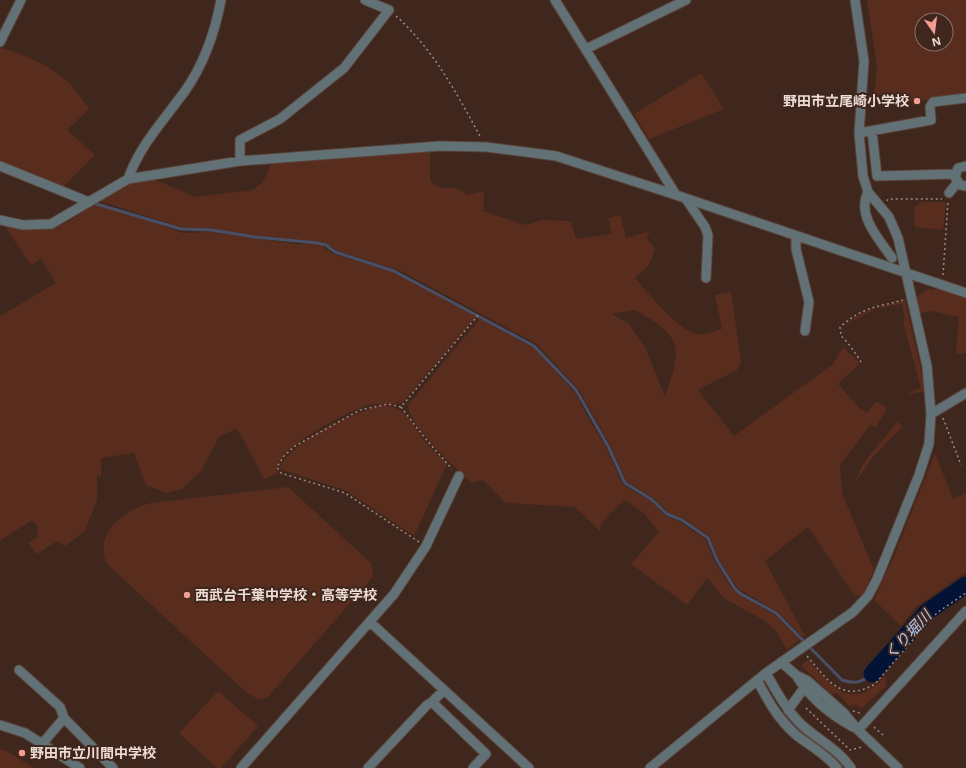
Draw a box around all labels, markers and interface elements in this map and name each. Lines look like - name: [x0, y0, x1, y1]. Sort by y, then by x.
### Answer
- north arrow: [914, 12, 954, 52]
- text: N: [930, 34, 943, 51]
- place label: 野田市立尾崎小学校: [783, 91, 909, 110]
- marker: 野田市立尾崎小学校: [912, 96, 922, 106]
- place label: 西武台千葉中学校・高等学校: [195, 585, 377, 604]
- marker: 西武台千葉中学校・高等学校: [182, 590, 192, 600]
- water label: くり堀川: [879, 604, 936, 663]
- place label: 野田市立川間中学校: [30, 743, 156, 762]
- marker: 野田市立川間中学校: [17, 748, 27, 758]

